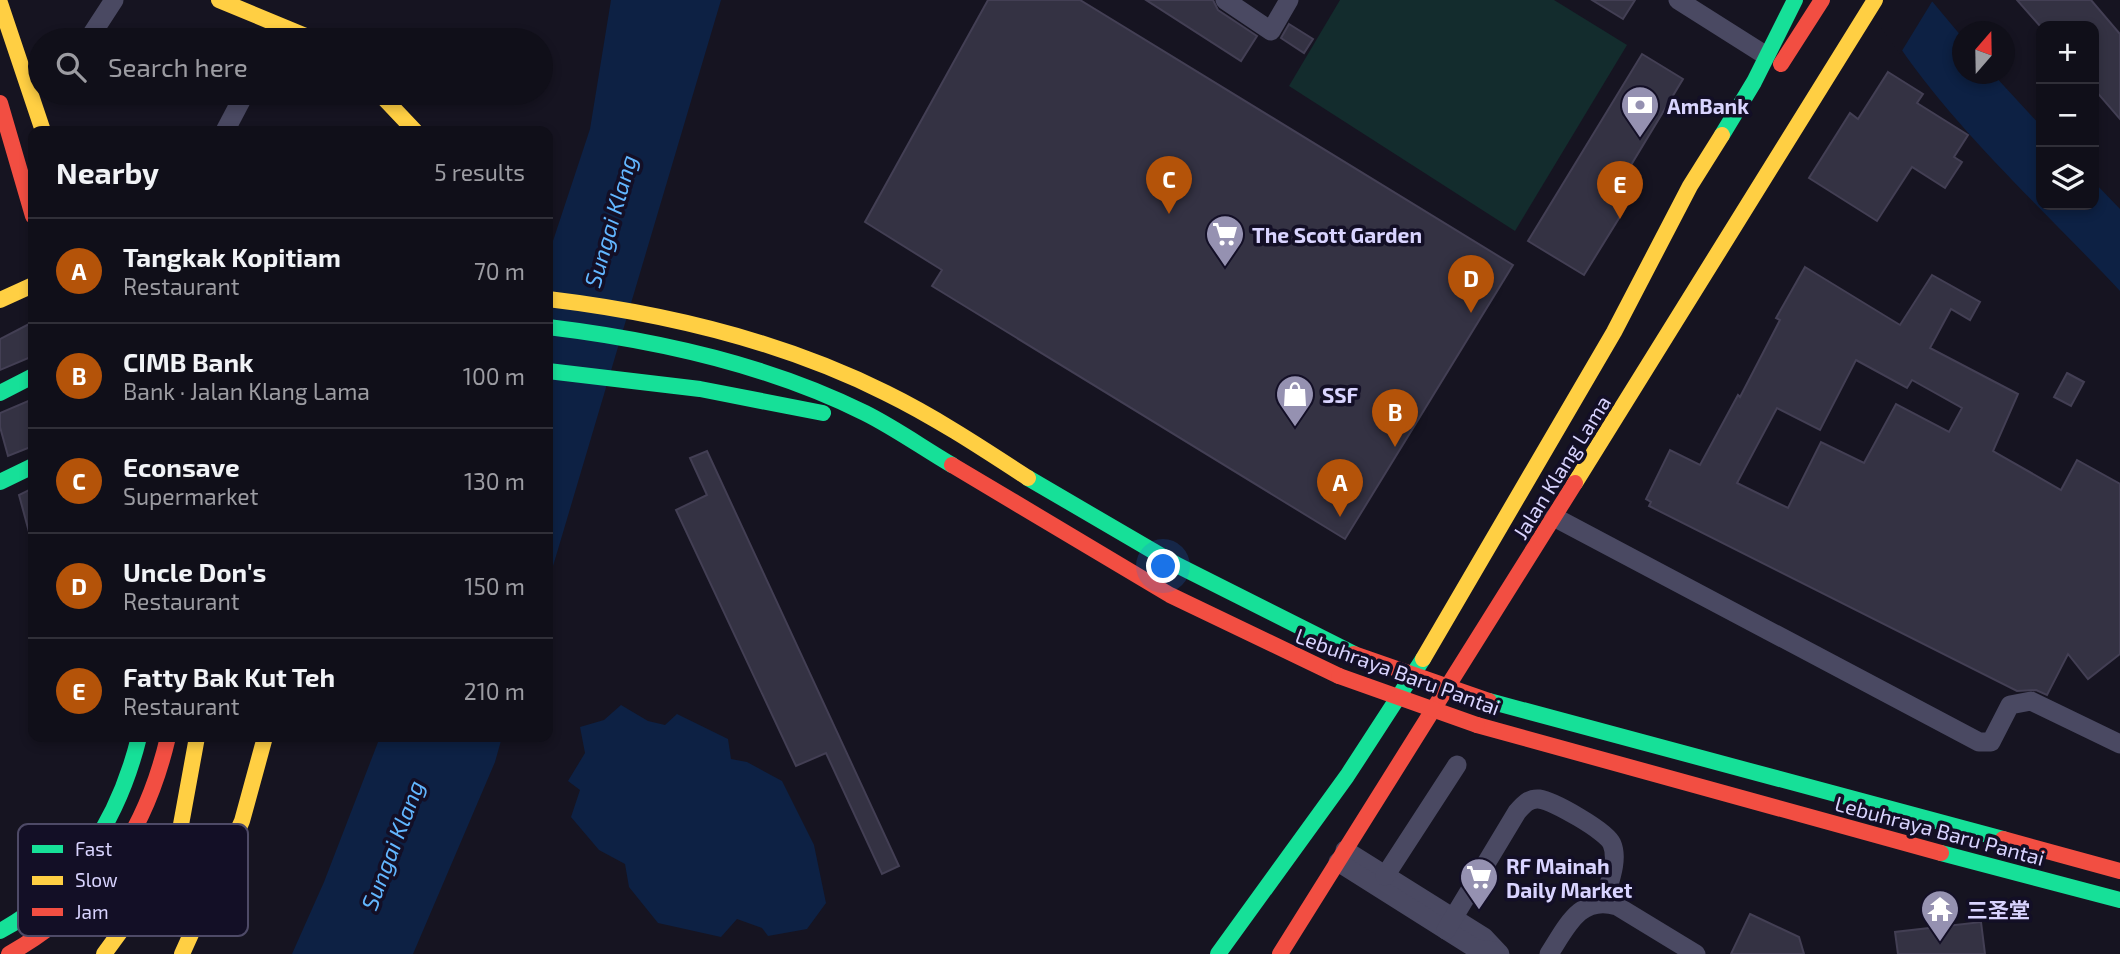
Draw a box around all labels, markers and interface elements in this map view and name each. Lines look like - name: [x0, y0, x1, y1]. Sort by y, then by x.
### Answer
- north arrow: [1952, 21, 2015, 84]
- map controls: [2036, 21, 2099, 210]
- button: +: [2036, 21, 2099, 84]
- search box: [28, 28, 553, 105]
- icon: search: [52, 48, 90, 86]
- text: Search here: [108, 51, 248, 82]
- bank icon: AmBank: [1619, 84, 1661, 139]
- button: −: [2036, 84, 2099, 147]
- place label: AmBank: [1667, 93, 1749, 118]
- button: layers: [2036, 147, 2099, 210]
- water label: Sungai Klang: [578, 152, 642, 290]
- text: Nearby: [56, 154, 159, 190]
- pin: C: [1146, 156, 1192, 214]
- text: 5 results: [434, 158, 525, 186]
- pin: E: [1597, 161, 1643, 219]
- supermarket icon: The Scott Garden: [1204, 213, 1246, 268]
- place label: The Scott Garden: [1252, 222, 1422, 247]
- text: Tangkak Kopitiam: [123, 241, 341, 272]
- pin: D: [1448, 255, 1494, 313]
- text: A: [71, 257, 87, 285]
- text: 70 m: [474, 257, 525, 285]
- text: Restaurant: [123, 272, 240, 300]
- text: CIMB Bank: [123, 346, 254, 377]
- text: B: [72, 362, 86, 390]
- text: 100 m: [463, 362, 525, 390]
- shop icon: SSF: [1274, 373, 1316, 428]
- text: Bank · Jalan Klang Lama: [123, 377, 370, 405]
- place label: SSF: [1322, 382, 1359, 407]
- pin: B: [1372, 389, 1418, 447]
- street label: Jalan Klang Lama: [1507, 391, 1615, 543]
- text: Econsave: [123, 451, 240, 482]
- pin: A: [1317, 459, 1363, 517]
- text: C: [72, 467, 86, 495]
- text: 130 m: [464, 467, 525, 495]
- text: Supermarket: [123, 482, 258, 510]
- your location: [1146, 549, 1180, 583]
- text: Uncle Don's: [123, 556, 266, 587]
- text: D: [71, 572, 87, 600]
- text: 150 m: [464, 572, 525, 600]
- text: Restaurant: [123, 587, 240, 615]
- street label: Lebuhraya Baru Pantai: [1292, 622, 1504, 720]
- text: Fatty Bak Kut Teh: [123, 661, 335, 692]
- text: E: [72, 677, 86, 705]
- text: 210 m: [464, 677, 525, 705]
- text: Restaurant: [123, 692, 240, 720]
- water label: Sungai Klang: [354, 776, 430, 914]
- street label: Lebuhraya Baru Pantai: [1833, 790, 2047, 870]
- legend: [18, 824, 248, 936]
- text: Fast: [75, 837, 112, 860]
- place label: RF Mainah Daily Market: [1506, 853, 1633, 903]
- supermarket icon: RF Mainah Daily Market: [1458, 856, 1500, 911]
- text: Slow: [75, 868, 118, 891]
- temple icon: 三圣堂: [1919, 888, 1961, 943]
- place label: 三圣堂: [1967, 897, 2030, 922]
- text: Jam: [75, 900, 109, 923]

